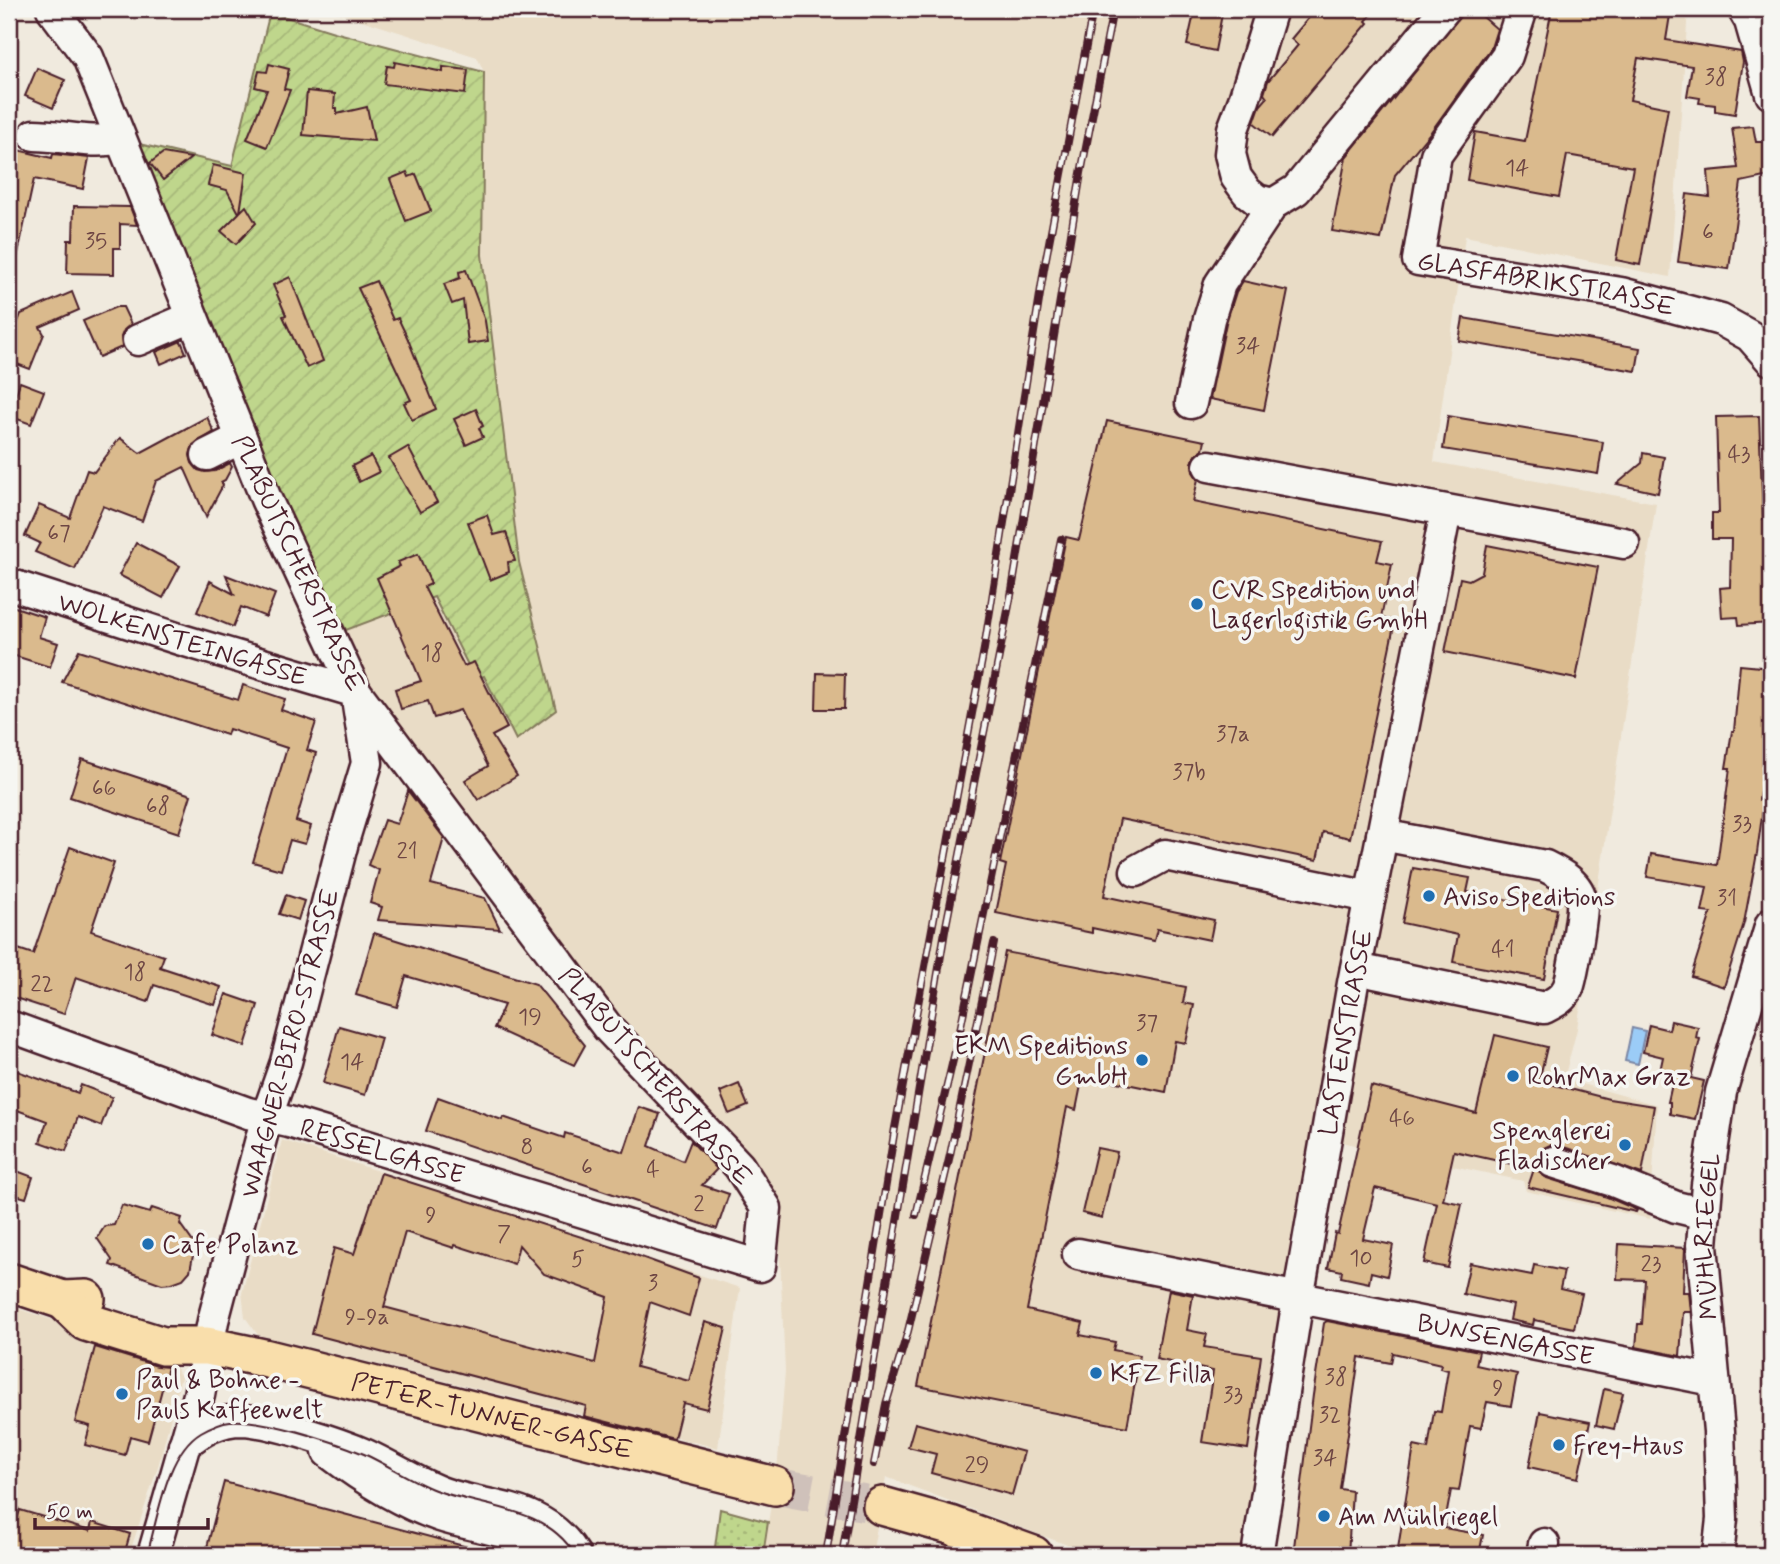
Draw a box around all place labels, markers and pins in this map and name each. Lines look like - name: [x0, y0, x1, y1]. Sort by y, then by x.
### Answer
- place label: CVR Spedition und Lagerlogistik GmbH: [1211, 574, 1428, 641]
- marker: CVR Spedition und Lagerlogistik GmbH: [1189, 596, 1205, 612]
- place label: Aviso Speditions: [1443, 881, 1615, 915]
- marker: Aviso Speditions: [1421, 888, 1437, 904]
- place label: EKM Speditions GmbH: [954, 1030, 1128, 1094]
- marker: EKM Speditions GmbH: [1134, 1052, 1150, 1068]
- place label: RohrMax Graz: [1527, 1061, 1691, 1095]
- marker: RohrMax Graz: [1505, 1068, 1521, 1084]
- place label: Spenglerei Fladischer: [1492, 1115, 1611, 1179]
- marker: Spenglerei Fladischer: [1617, 1137, 1633, 1153]
- place label: Cafe Polanz: [162, 1229, 299, 1263]
- marker: Cafe Polanz: [140, 1236, 156, 1252]
- place label: KFZ Filla: [1110, 1358, 1212, 1392]
- place label: Paul & Bohne - Pauls Kaffeewelt: [136, 1364, 323, 1428]
- marker: KFZ Filla: [1088, 1365, 1104, 1381]
- marker: Paul & Bohne - Pauls Kaffeewelt: [114, 1386, 130, 1402]
- place label: Frey-Haus: [1573, 1430, 1684, 1464]
- marker: Frey-Haus: [1551, 1437, 1567, 1453]
- place label: Am Mühlriegel: [1338, 1501, 1498, 1535]
- marker: Am Mühlriegel: [1316, 1508, 1332, 1524]

